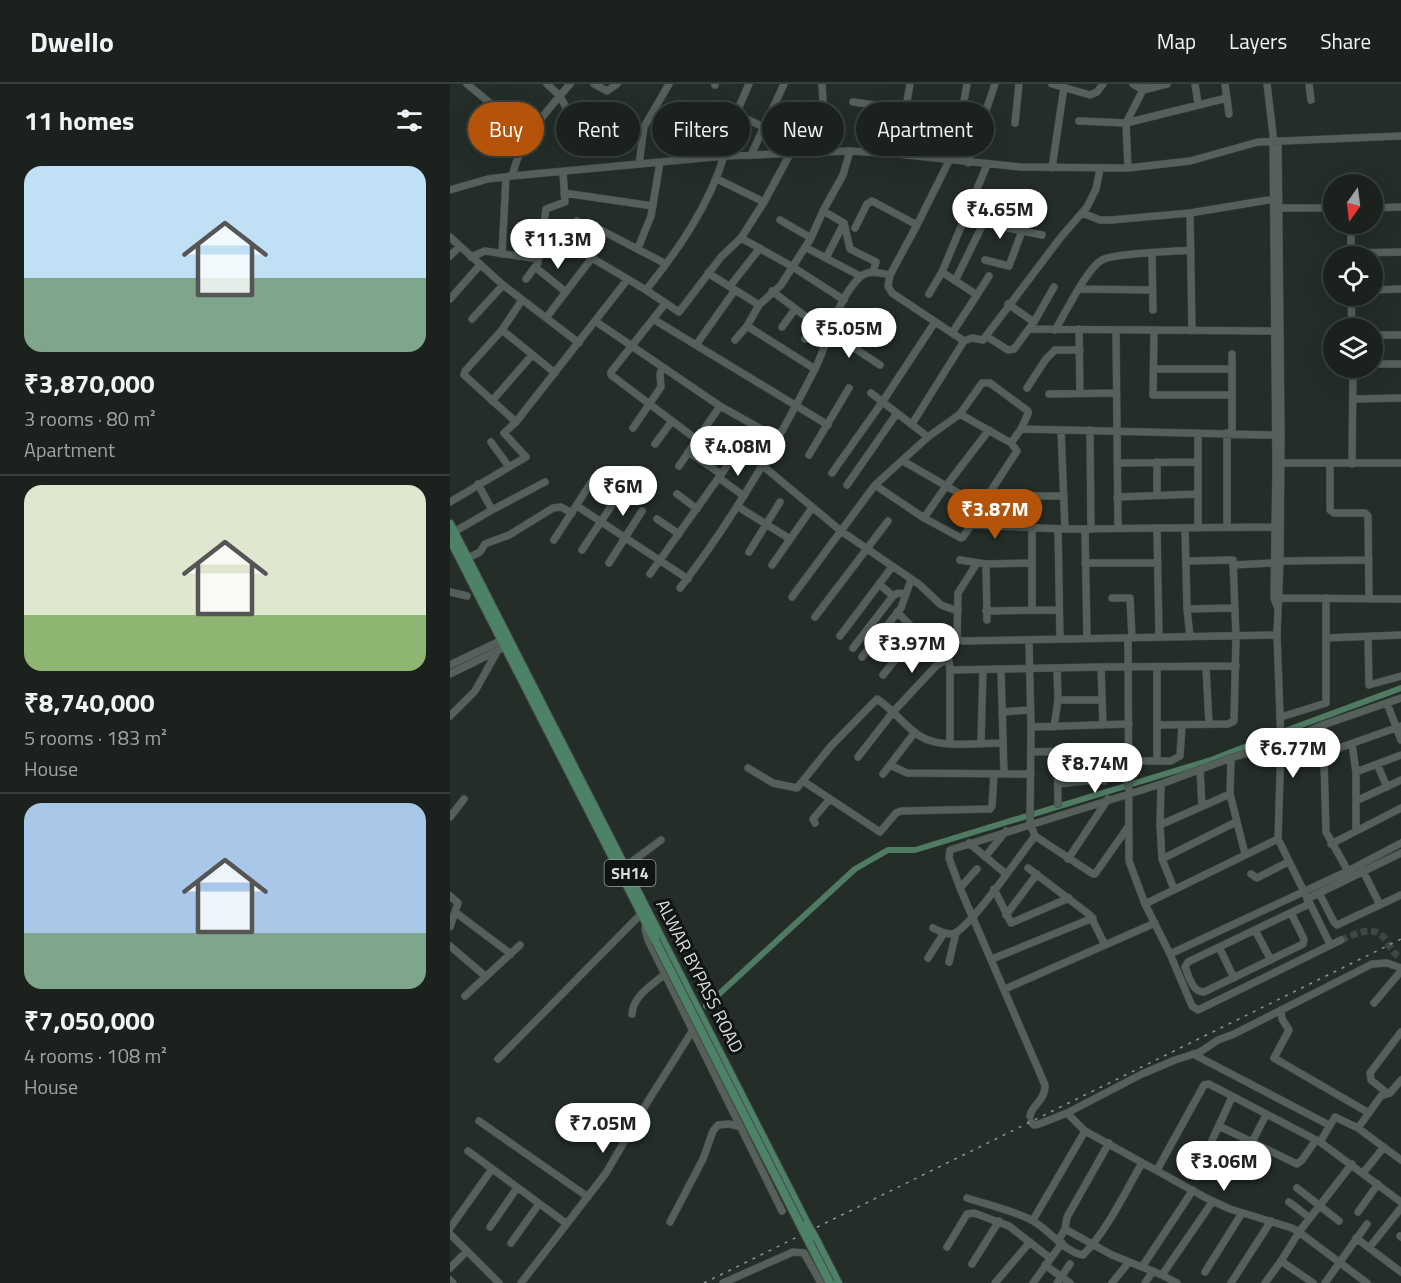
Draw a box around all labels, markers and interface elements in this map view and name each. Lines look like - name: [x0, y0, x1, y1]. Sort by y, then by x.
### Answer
- text: Dwello: [30, 20, 114, 63]
- text: Map: [1157, 25, 1196, 57]
- text: Layers: [1229, 25, 1287, 57]
- text: Share: [1320, 25, 1371, 57]
- text: 11 homes: [24, 101, 134, 140]
- chip: Buy: [468, 102, 544, 156]
- chip: Rent: [556, 102, 640, 156]
- chip: Filters: [652, 102, 750, 156]
- chip: New: [762, 102, 844, 156]
- chip: Apartment: [856, 102, 994, 156]
- icon: filters: [393, 104, 426, 137]
- north arrow: [1323, 174, 1383, 234]
- map controls: [1323, 174, 1383, 378]
- pin: ₹4.65M: [951, 189, 1049, 240]
- text: ₹4.65M: [966, 193, 1034, 224]
- icon: home: [171, 205, 279, 313]
- pin: ₹11.3M: [509, 219, 607, 270]
- text: ₹11.3M: [524, 223, 592, 254]
- button: locate: [1323, 246, 1383, 306]
- pin: ₹5.05M: [800, 308, 898, 359]
- text: ₹5.05M: [815, 312, 883, 343]
- button: layers: [1323, 318, 1383, 378]
- text: ₹3,870,000: [24, 364, 154, 403]
- text: 3 rooms · 80 m²: [24, 403, 156, 434]
- pin: ₹4.08M: [689, 426, 787, 477]
- text: ₹4.08M: [704, 430, 772, 461]
- text: Apartment: [24, 434, 115, 465]
- pin: ₹6M: [594, 466, 652, 517]
- text: ₹6M: [603, 470, 643, 501]
- pin: ₹3.87M: [946, 489, 1044, 540]
- text: ₹3.87M: [961, 493, 1029, 524]
- icon: home: [171, 524, 279, 632]
- pin: ₹3.97M: [863, 623, 961, 674]
- text: ₹3.97M: [878, 627, 946, 658]
- text: ₹8,740,000: [24, 683, 154, 722]
- text: 5 rooms · 183 m²: [24, 722, 167, 753]
- pin: ₹6.77M: [1244, 728, 1342, 779]
- text: ₹6.77M: [1259, 732, 1327, 763]
- pin: ₹8.74M: [1046, 743, 1144, 794]
- text: ₹8.74M: [1061, 747, 1129, 778]
- text: House: [24, 753, 78, 784]
- icon: home: [171, 842, 279, 950]
- road number: SH14: [604, 860, 656, 886]
- street label: ALWAR BYPASS ROAD: [649, 894, 751, 1058]
- text: ₹7,050,000: [24, 1001, 154, 1040]
- text: 4 rooms · 108 m²: [24, 1040, 167, 1071]
- text: House: [24, 1071, 78, 1102]
- pin: ₹7.05M: [554, 1103, 652, 1154]
- text: ₹7.05M: [569, 1107, 637, 1138]
- pin: ₹3.06M: [1175, 1141, 1273, 1192]
- text: ₹3.06M: [1190, 1145, 1258, 1176]

